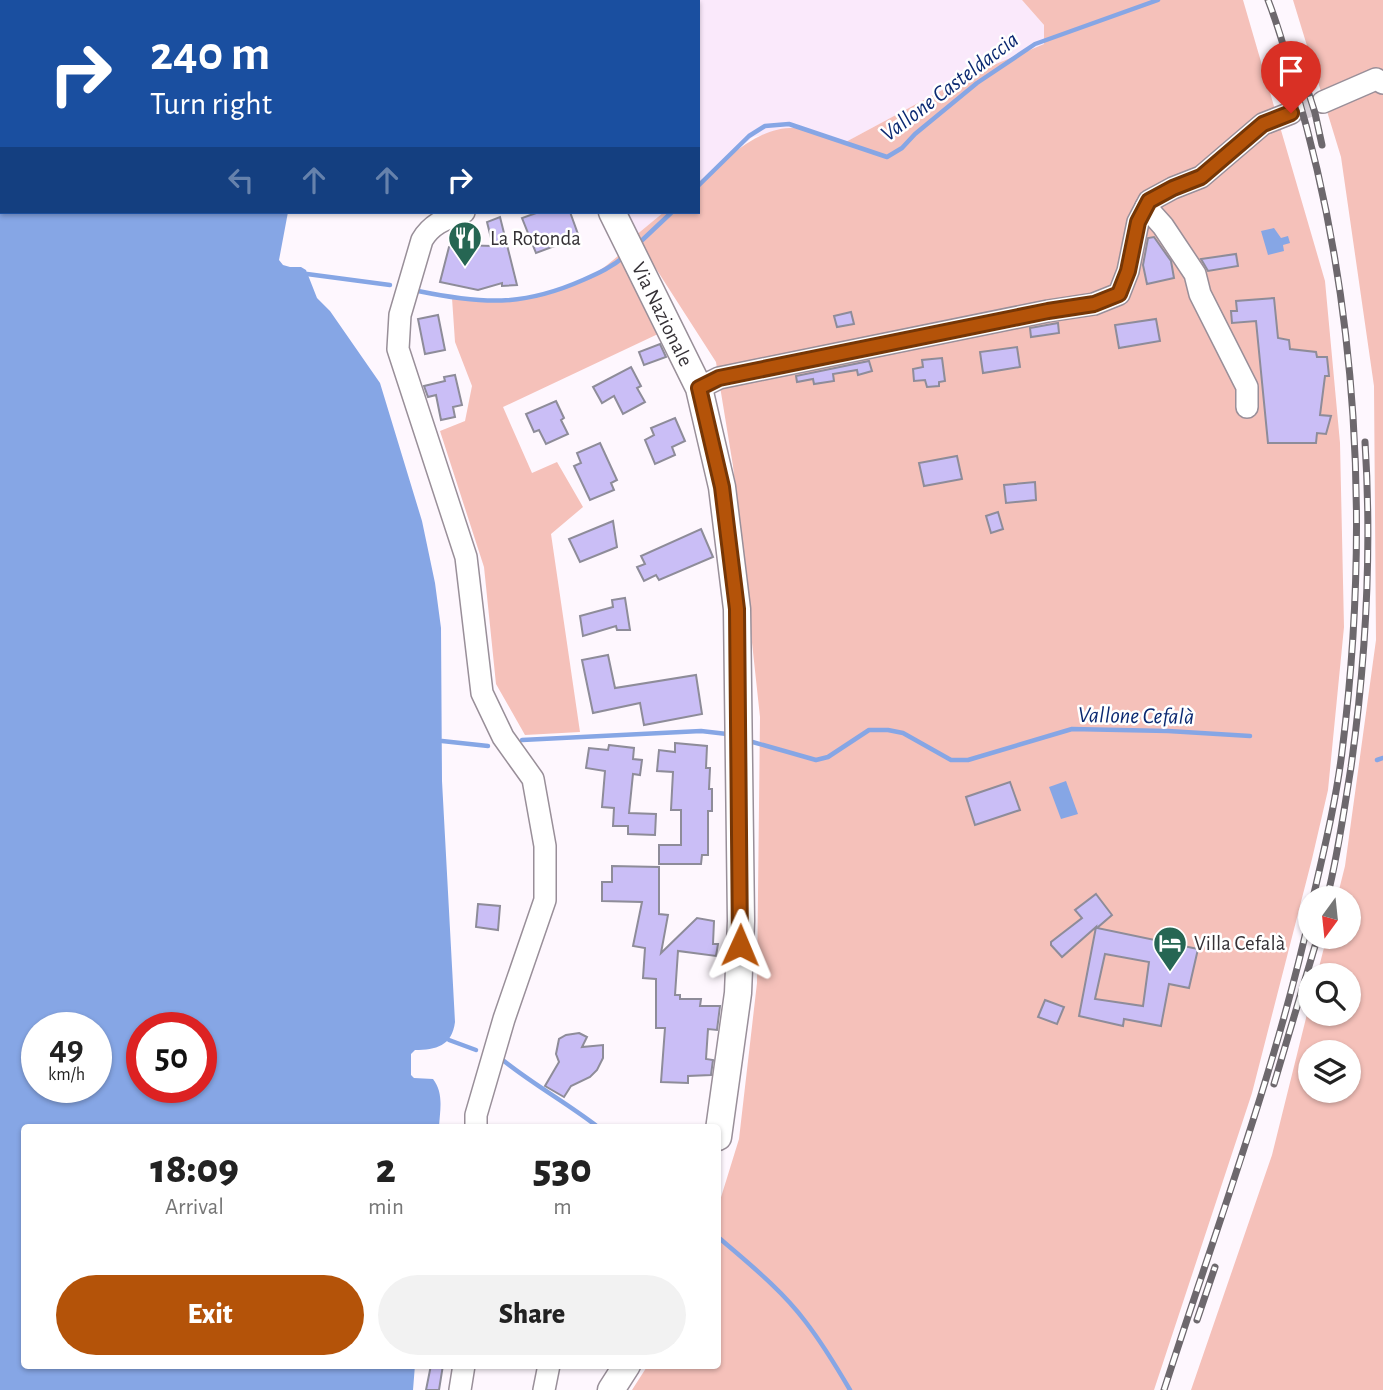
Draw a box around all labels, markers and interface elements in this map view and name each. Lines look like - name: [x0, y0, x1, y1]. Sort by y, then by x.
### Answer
- icon: right: [35, 28, 126, 119]
- water label: Vallone Casteldaccia: [877, 28, 1023, 146]
- text: 240 m: [150, 30, 270, 79]
- pin: [1261, 41, 1321, 113]
- icon: arrive: [1272, 52, 1310, 90]
- text: Turn right: [150, 88, 272, 120]
- icon: left: [222, 161, 260, 199]
- icon: ahead: [295, 161, 333, 199]
- icon: ahead: [368, 161, 406, 199]
- icon: right: [441, 161, 479, 199]
- restaurant icon: La Rotonda: [446, 219, 484, 268]
- place label: La Rotonda: [490, 228, 581, 249]
- street label: Via Nazionale: [628, 259, 697, 370]
- water label: Vallone Cefalà: [1078, 704, 1194, 729]
- north arrow: [1298, 886, 1362, 948]
- map controls: [1298, 886, 1361, 1103]
- position arrow: [703, 908, 777, 982]
- hotel icon: Villa Cefalà: [1151, 924, 1189, 973]
- place label: Villa Cefalà: [1194, 933, 1286, 954]
- button: search: [1298, 963, 1361, 1026]
- speed limit sign: 50: [126, 1012, 217, 1103]
- text: 49: [49, 1031, 84, 1066]
- button: layers: [1298, 1040, 1361, 1103]
- text: km/h: [48, 1066, 85, 1084]
- text: 18:09: [150, 1148, 239, 1190]
- text: 2: [376, 1148, 396, 1190]
- text: 530: [533, 1148, 592, 1190]
- text: Arrival: [165, 1196, 224, 1219]
- text: min: [368, 1196, 404, 1219]
- text: m: [553, 1196, 572, 1219]
- button: Exit: [56, 1275, 364, 1355]
- button: Share: [378, 1275, 686, 1355]

